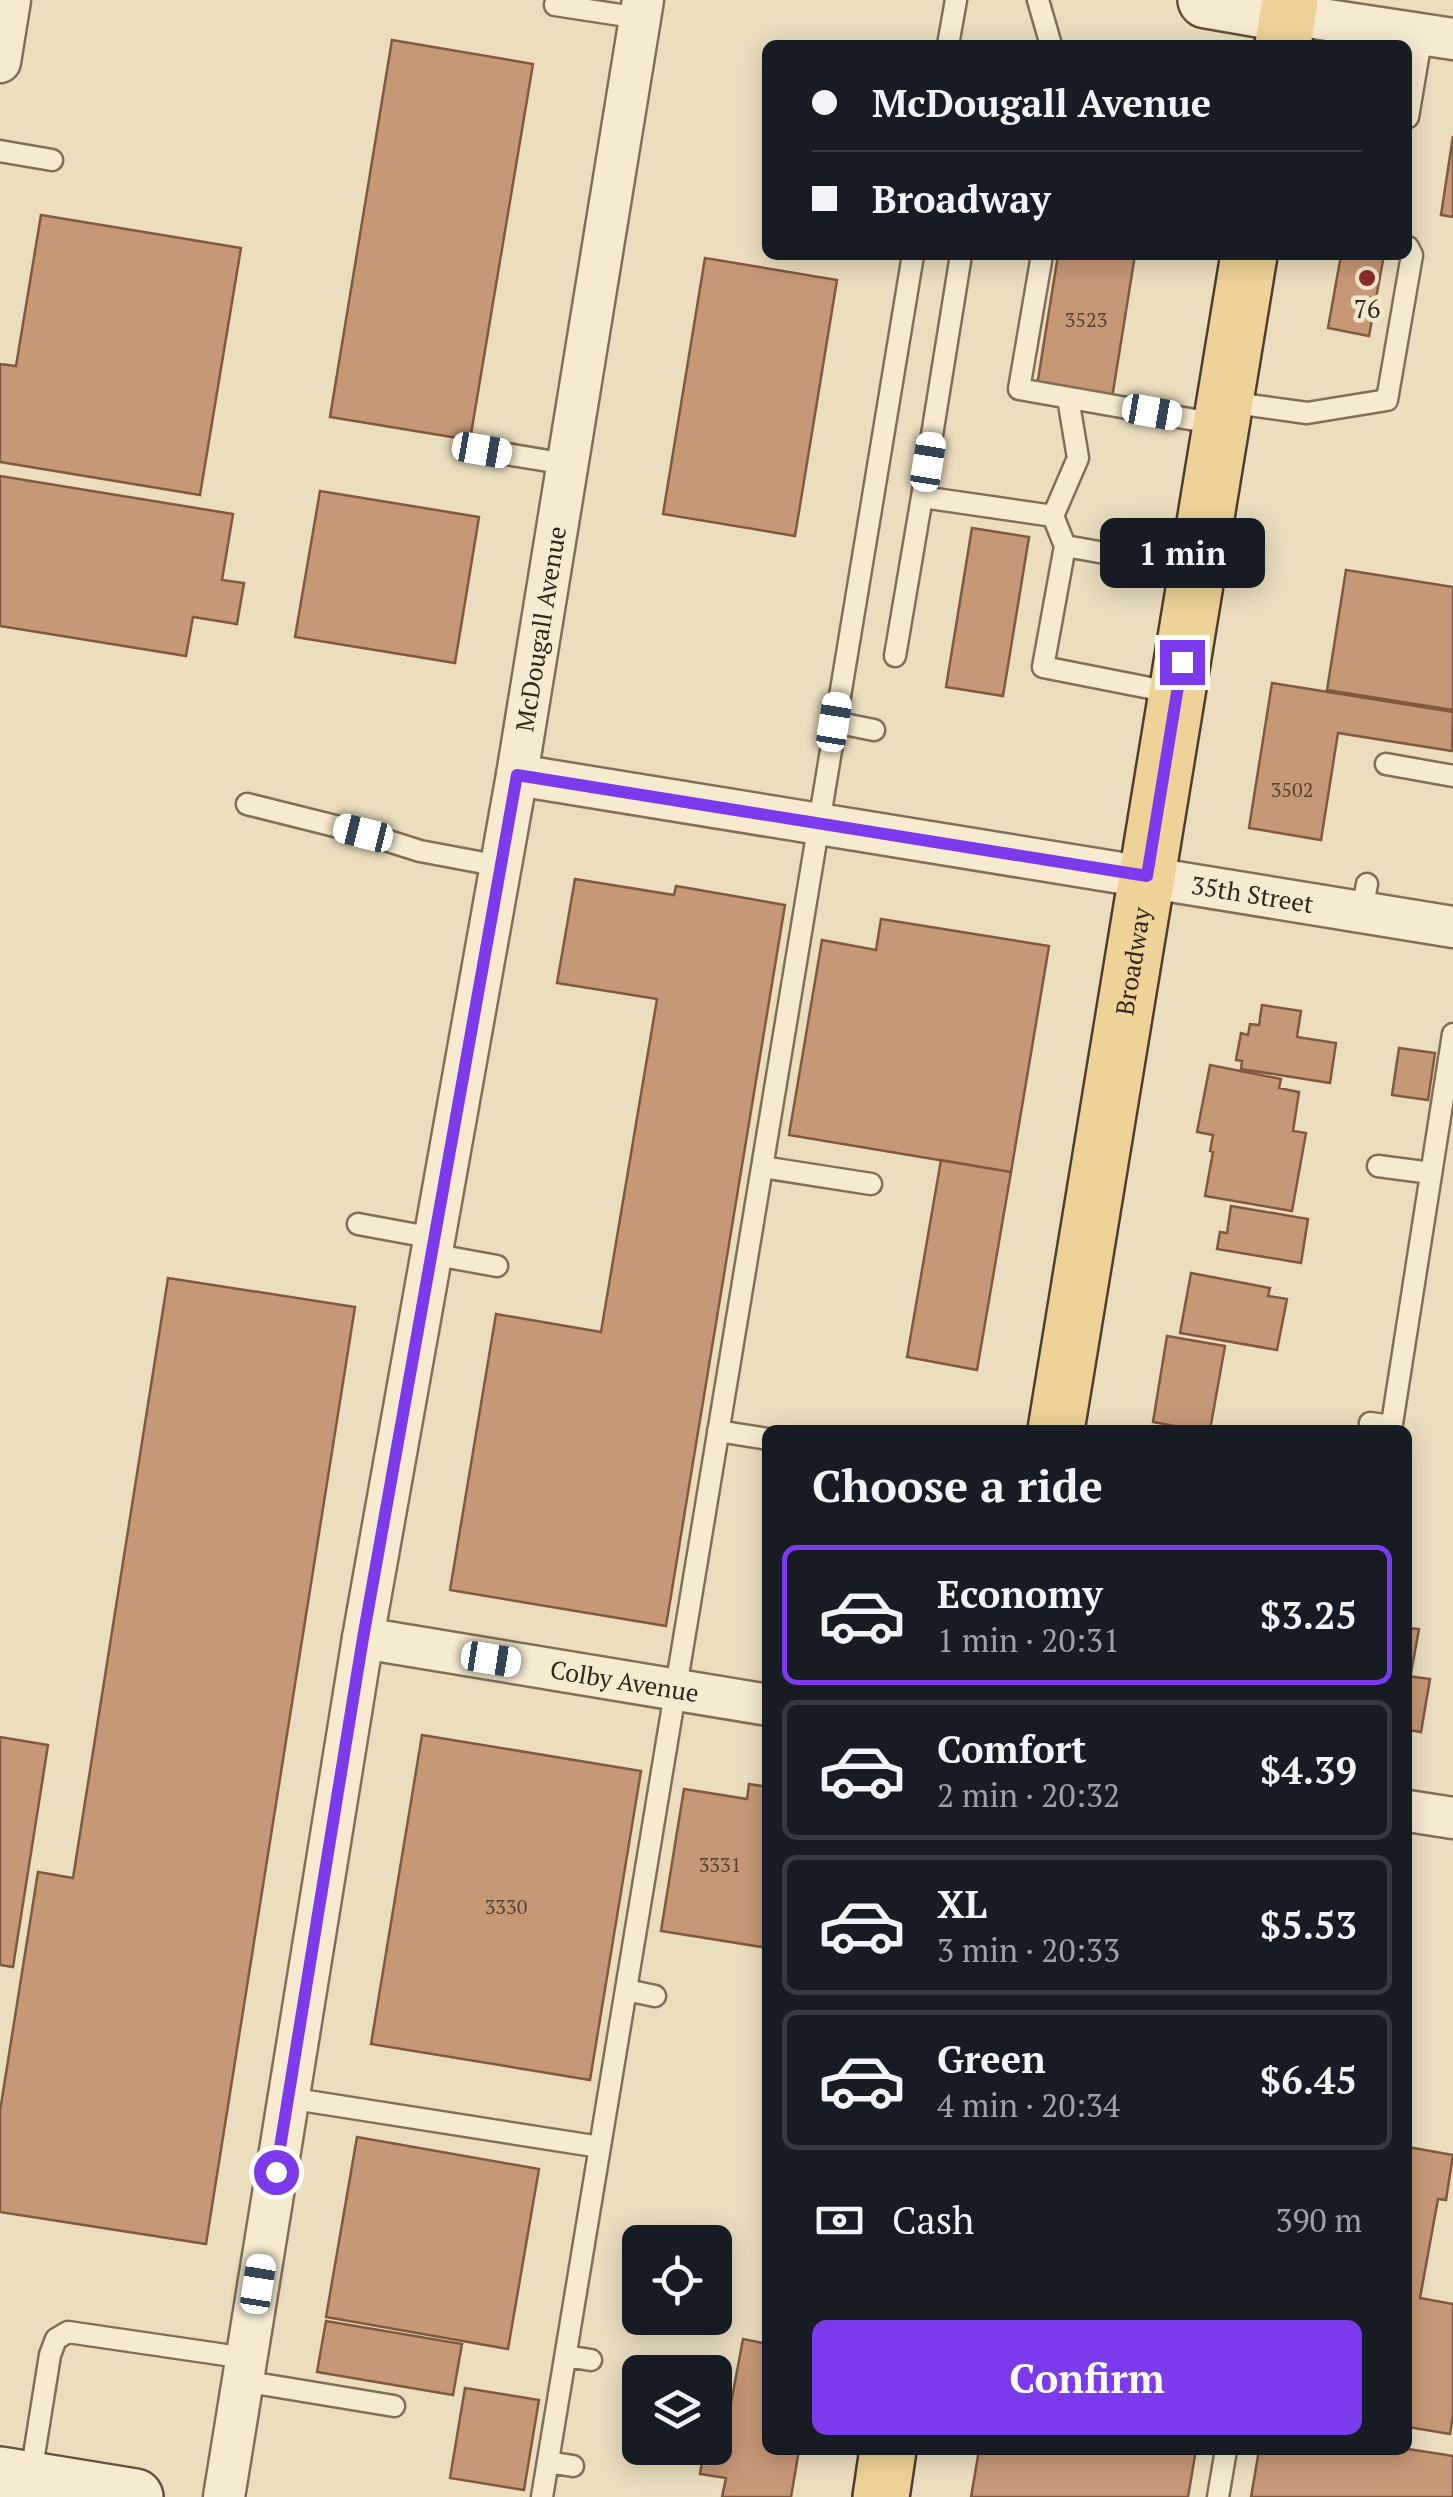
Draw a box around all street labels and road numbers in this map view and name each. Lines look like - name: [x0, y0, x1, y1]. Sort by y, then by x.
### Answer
- street label: McDougall Avenue: [507, 524, 573, 734]
- street label: 35th Street: [1189, 868, 1316, 920]
- street label: Broadway: [1107, 904, 1158, 1018]
- street label: Colby Avenue: [548, 1652, 701, 1709]

